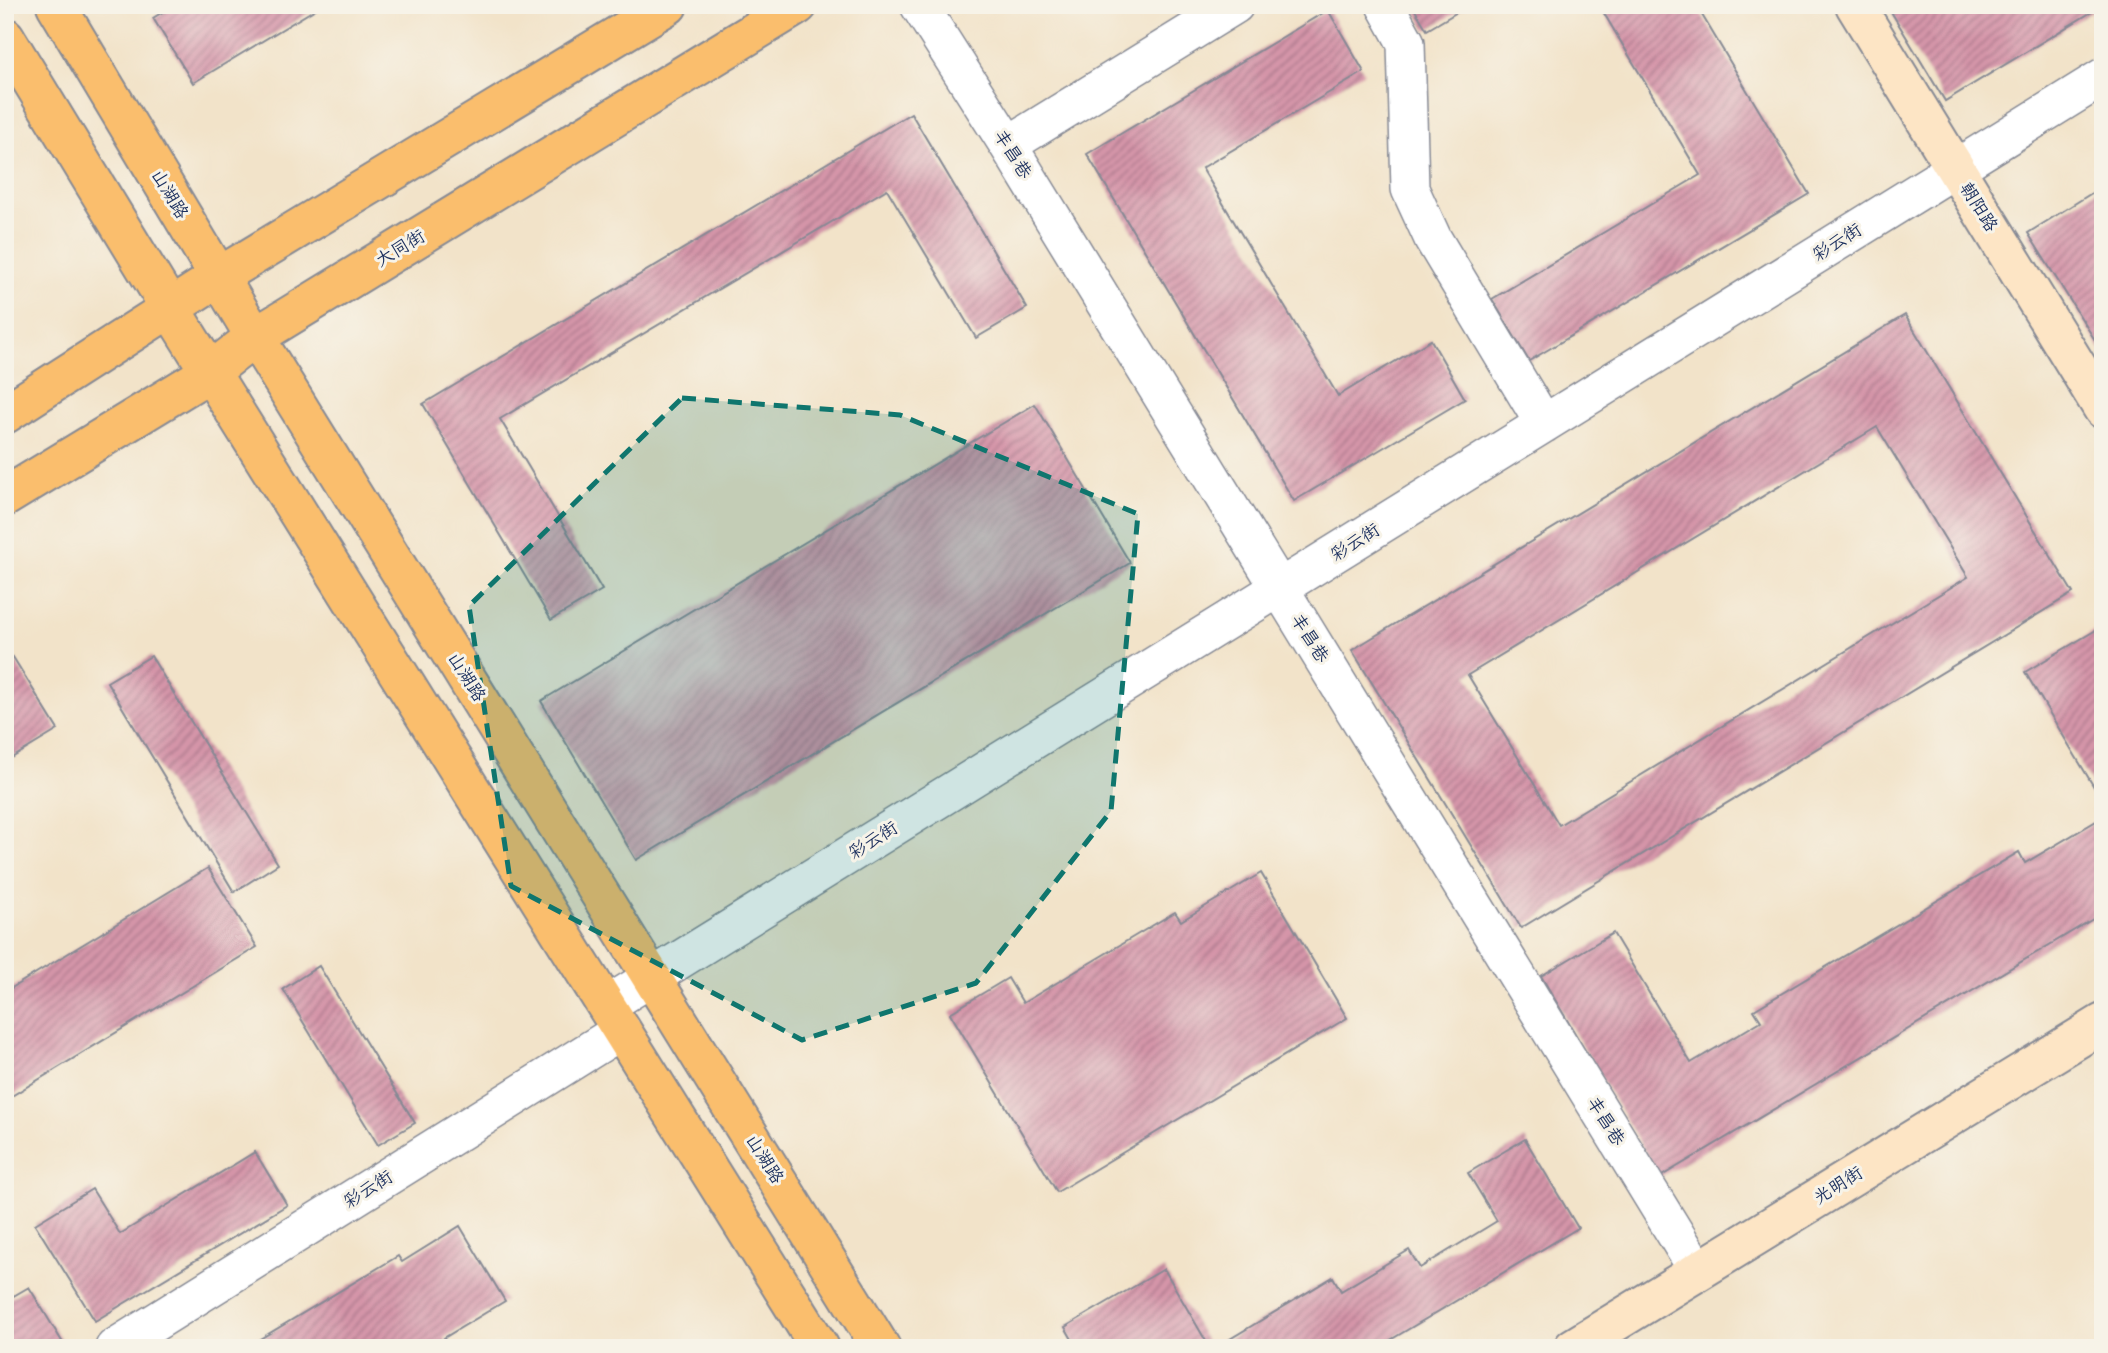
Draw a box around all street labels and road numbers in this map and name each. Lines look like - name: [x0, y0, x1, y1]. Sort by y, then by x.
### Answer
- street label: 丰昌巷: [989, 125, 1037, 183]
- street label: 山湖路: [146, 165, 194, 223]
- street label: 朝阳路: [1955, 178, 2003, 236]
- street label: 彩云街: [1808, 218, 1866, 266]
- street label: 大同街: [371, 224, 429, 272]
- street label: 彩云街: [1326, 518, 1384, 566]
- street label: 丰昌巷: [1286, 609, 1334, 667]
- street label: 山湖路: [443, 648, 491, 706]
- street label: 彩云街: [844, 816, 902, 864]
- street label: 丰昌巷: [1582, 1092, 1630, 1150]
- street label: 山湖路: [741, 1130, 789, 1188]
- street label: 光明街: [1809, 1161, 1867, 1209]
- street label: 彩云街: [339, 1165, 397, 1213]

